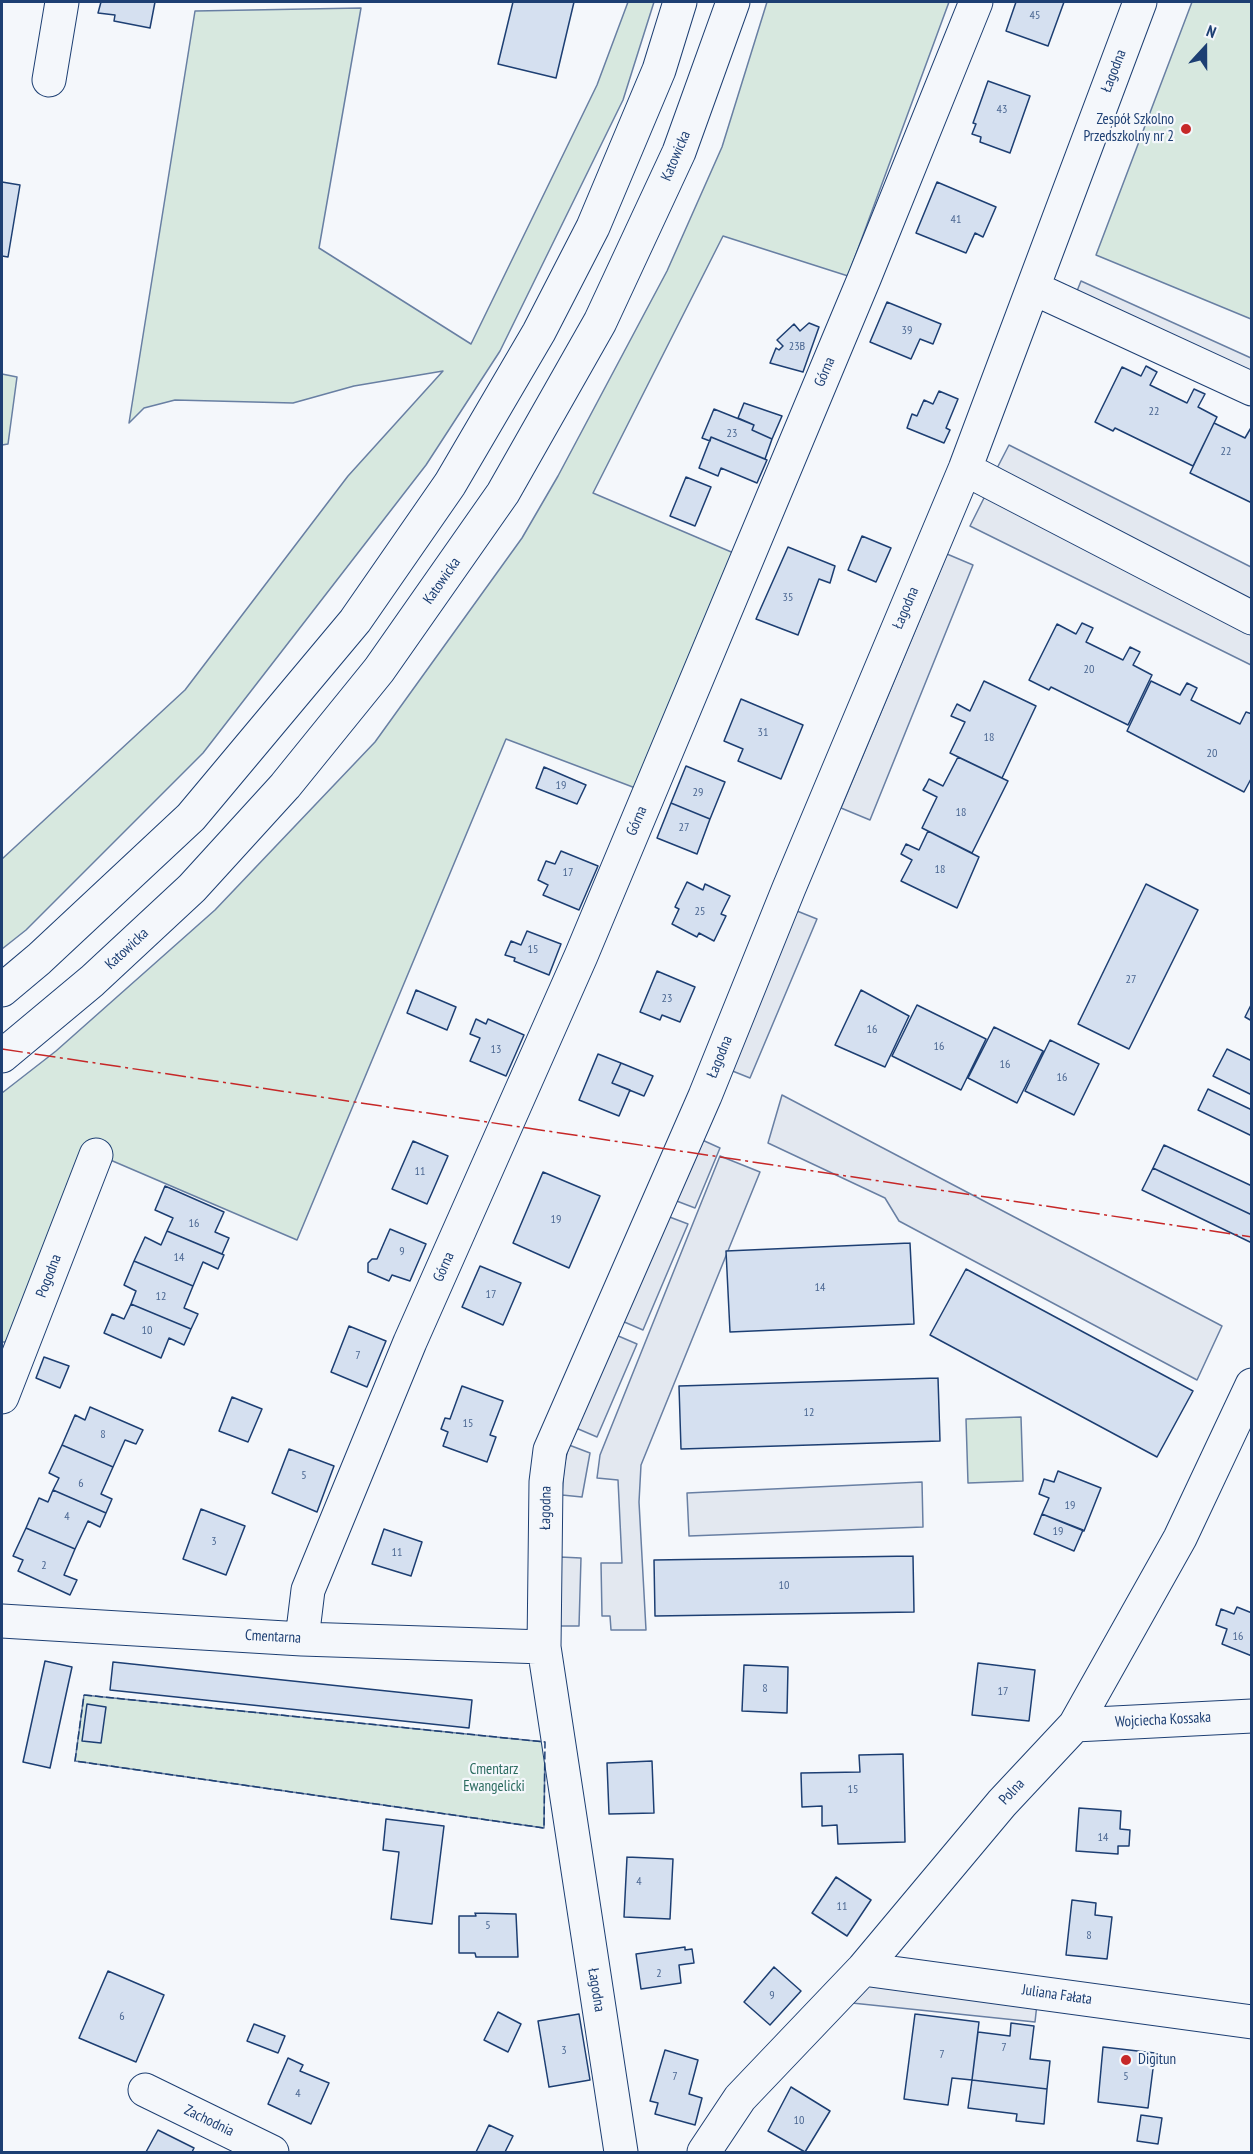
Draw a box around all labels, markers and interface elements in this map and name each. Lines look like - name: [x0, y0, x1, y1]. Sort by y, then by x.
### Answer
- house number: 45: [1030, 9, 1040, 23]
- north arrow: [1175, 18, 1235, 78]
- text: N: [1204, 20, 1219, 42]
- street label: Łagodna: [1098, 47, 1130, 95]
- house number: 43: [997, 103, 1007, 117]
- place label: Zespół Szkolno Przedszkolny nr 2: [1083, 111, 1174, 146]
- marker: Zespół Szkolno Przedszkolny nr 2: [1179, 122, 1193, 136]
- street label: Katowicka: [657, 128, 695, 184]
- house number: 41: [951, 213, 961, 227]
- house number: 39: [902, 324, 912, 338]
- house number: 23B: [789, 340, 805, 354]
- street label: Górna: [811, 354, 839, 390]
- house number: 22: [1149, 405, 1159, 419]
- house number: 23: [727, 427, 737, 441]
- house number: 22: [1221, 445, 1231, 459]
- street label: Katowicka: [420, 554, 464, 608]
- street label: Łagodna: [889, 584, 923, 632]
- house number: 35: [783, 591, 793, 605]
- house number: 20: [1084, 663, 1094, 677]
- house number: 31: [758, 726, 768, 740]
- house number: 18: [984, 731, 994, 745]
- house number: 20: [1207, 747, 1217, 761]
- house number: 19: [556, 779, 566, 793]
- house number: 29: [693, 786, 703, 800]
- street label: Górna: [623, 803, 651, 839]
- house number: 18: [956, 806, 966, 820]
- house number: 27: [679, 821, 689, 835]
- house number: 18: [935, 863, 945, 877]
- house number: 17: [563, 866, 573, 880]
- house number: 25: [695, 905, 705, 919]
- street label: Katowicka: [102, 924, 152, 974]
- house number: 15: [528, 943, 538, 957]
- house number: 27: [1126, 973, 1136, 987]
- house number: 23: [662, 992, 672, 1006]
- house number: 16: [867, 1023, 877, 1037]
- street label: Łagodna: [703, 1033, 737, 1081]
- house number: 16: [934, 1040, 944, 1054]
- house number: 13: [491, 1043, 501, 1057]
- house number: 16: [1000, 1058, 1010, 1072]
- house number: 16: [1057, 1071, 1067, 1085]
- house number: 11: [415, 1165, 425, 1179]
- house number: 19: [551, 1213, 561, 1227]
- house number: 16: [189, 1217, 199, 1231]
- house number: 9: [399, 1245, 405, 1259]
- street label: Górna: [430, 1249, 458, 1285]
- house number: 14: [174, 1251, 184, 1265]
- street label: Pogodna: [33, 1252, 65, 1300]
- house number: 14: [815, 1281, 825, 1295]
- house number: 17: [486, 1288, 496, 1302]
- house number: 12: [156, 1290, 166, 1304]
- house number: 10: [142, 1324, 152, 1338]
- house number: 7: [355, 1349, 361, 1363]
- house number: 12: [804, 1406, 814, 1420]
- house number: 15: [463, 1417, 473, 1431]
- house number: 8: [100, 1428, 106, 1442]
- house number: 5: [301, 1469, 307, 1483]
- house number: 6: [78, 1477, 84, 1491]
- street label: Łagodna: [537, 1486, 555, 1530]
- house number: 19: [1065, 1499, 1075, 1513]
- house number: 4: [64, 1510, 70, 1524]
- house number: 19: [1053, 1525, 1063, 1539]
- house number: 3: [211, 1535, 217, 1549]
- house number: 11: [392, 1546, 402, 1560]
- house number: 2: [41, 1559, 47, 1573]
- house number: 10: [779, 1579, 789, 1593]
- street label: Cmentarna: [245, 1627, 301, 1647]
- house number: 16: [1233, 1630, 1243, 1644]
- house number: 8: [762, 1682, 768, 1696]
- house number: 17: [998, 1685, 1008, 1699]
- street label: Wojciecha Kossaka: [1114, 1708, 1212, 1732]
- park label: Cmentarz Ewangelicki: [463, 1761, 525, 1796]
- street label: Polna: [996, 1775, 1028, 1809]
- house number: 15: [848, 1783, 858, 1797]
- house number: 14: [1098, 1831, 1108, 1845]
- house number: 4: [636, 1875, 642, 1889]
- house number: 11: [837, 1900, 847, 1914]
- house number: 5: [485, 1919, 491, 1933]
- house number: 8: [1086, 1929, 1092, 1943]
- street label: Łagodna: [584, 1967, 608, 2013]
- house number: 2: [656, 1967, 662, 1981]
- street label: Juliana Fałata: [1021, 1981, 1093, 2009]
- house number: 9: [769, 1989, 775, 2003]
- house number: 6: [119, 2010, 125, 2024]
- house number: 7: [1001, 2041, 1007, 2055]
- house number: 3: [561, 2044, 567, 2058]
- house number: 7: [939, 2048, 945, 2062]
- place label: Digitun: [1138, 2051, 1176, 2069]
- marker: Digitun: [1119, 2053, 1133, 2067]
- house number: 7: [672, 2070, 678, 2084]
- house number: 5: [1123, 2070, 1129, 2084]
- house number: 4: [295, 2087, 301, 2101]
- street label: Zachodnia: [181, 2101, 237, 2141]
- house number: 10: [794, 2114, 804, 2128]

